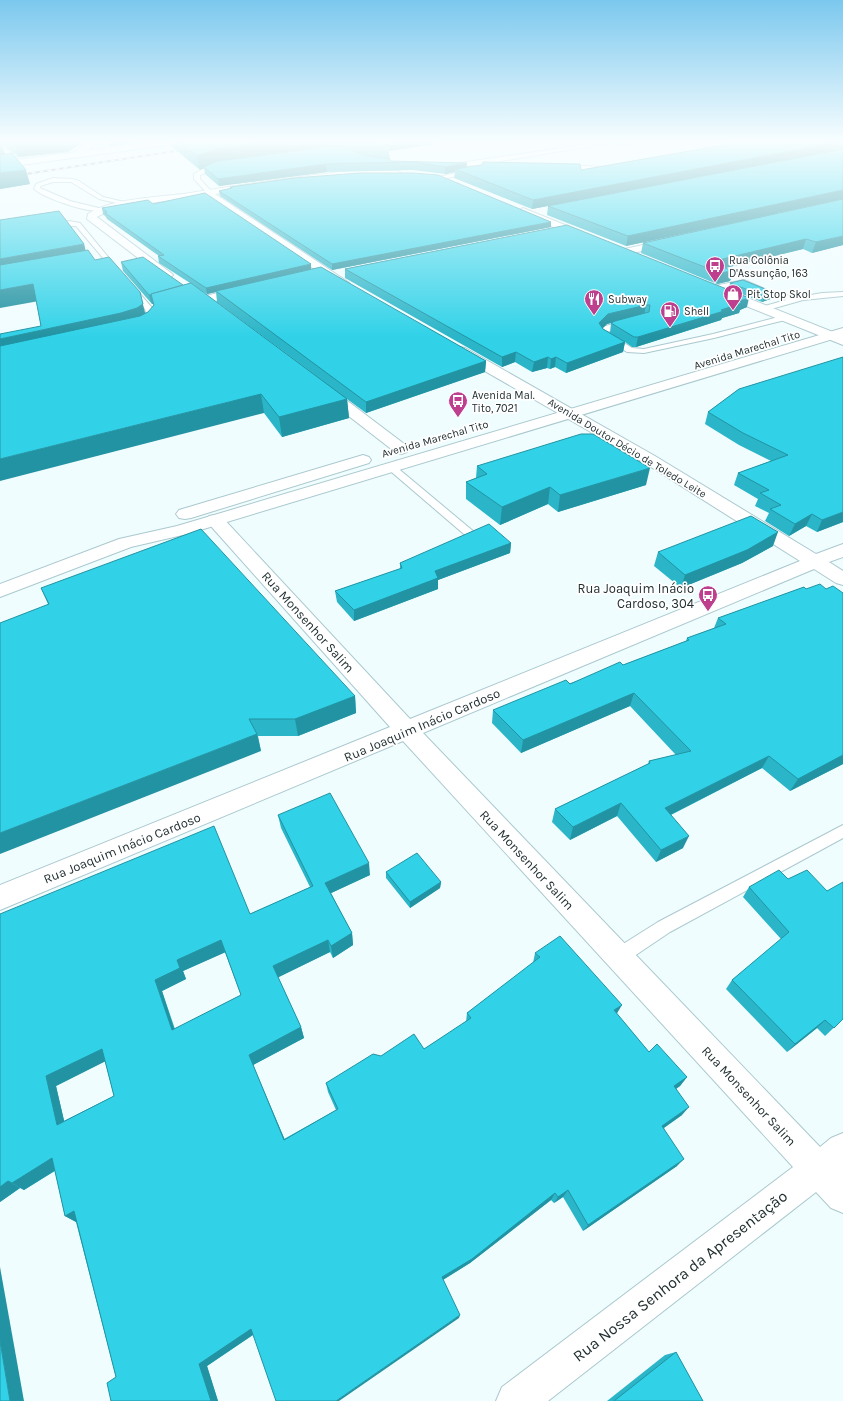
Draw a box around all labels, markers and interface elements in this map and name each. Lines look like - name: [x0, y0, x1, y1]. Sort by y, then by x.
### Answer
- place label: Rua Colônia D'Assunção, 163: [729, 254, 808, 280]
- bus stop icon: Rua Colônia D'Assunção, 163: [704, 255, 726, 283]
- shop icon: Pit Stop Skol: [722, 283, 744, 311]
- restaurant icon: Subway: [583, 288, 605, 316]
- place label: Pit Stop Skol: [747, 288, 811, 301]
- place label: Subway: [608, 293, 647, 306]
- fuel station icon: Shell: [659, 300, 681, 328]
- place label: Shell: [684, 305, 709, 318]
- street label: Avenida Marechal Tito: [692, 328, 802, 372]
- place label: Avenida Mal. Tito, 7021: [472, 389, 535, 415]
- bus stop icon: Avenida Mal. Tito, 7021: [447, 390, 469, 418]
- street label: Avenida Doutor Décio de Toledo Leite: [545, 395, 709, 501]
- street label: Avenida Marechal Tito: [380, 418, 490, 460]
- street label: Rua Monsenhor Salim: [259, 568, 357, 676]
- place label: Rua Joaquim Inácio Cardoso, 304: [577, 581, 694, 611]
- bus stop icon: Rua Joaquim Inácio Cardoso, 304: [697, 584, 719, 612]
- street label: Rua Joaquim Inácio Cardoso: [342, 685, 503, 766]
- street label: Rua Monsenhor Salim: [477, 807, 577, 913]
- street label: Rua Joaquim Inácio Cardoso: [41, 810, 203, 887]
- street label: Rua Monsenhor Salim: [699, 1043, 799, 1149]
- street label: Rua Nossa Senhora da Apresentação: [569, 1186, 791, 1366]

